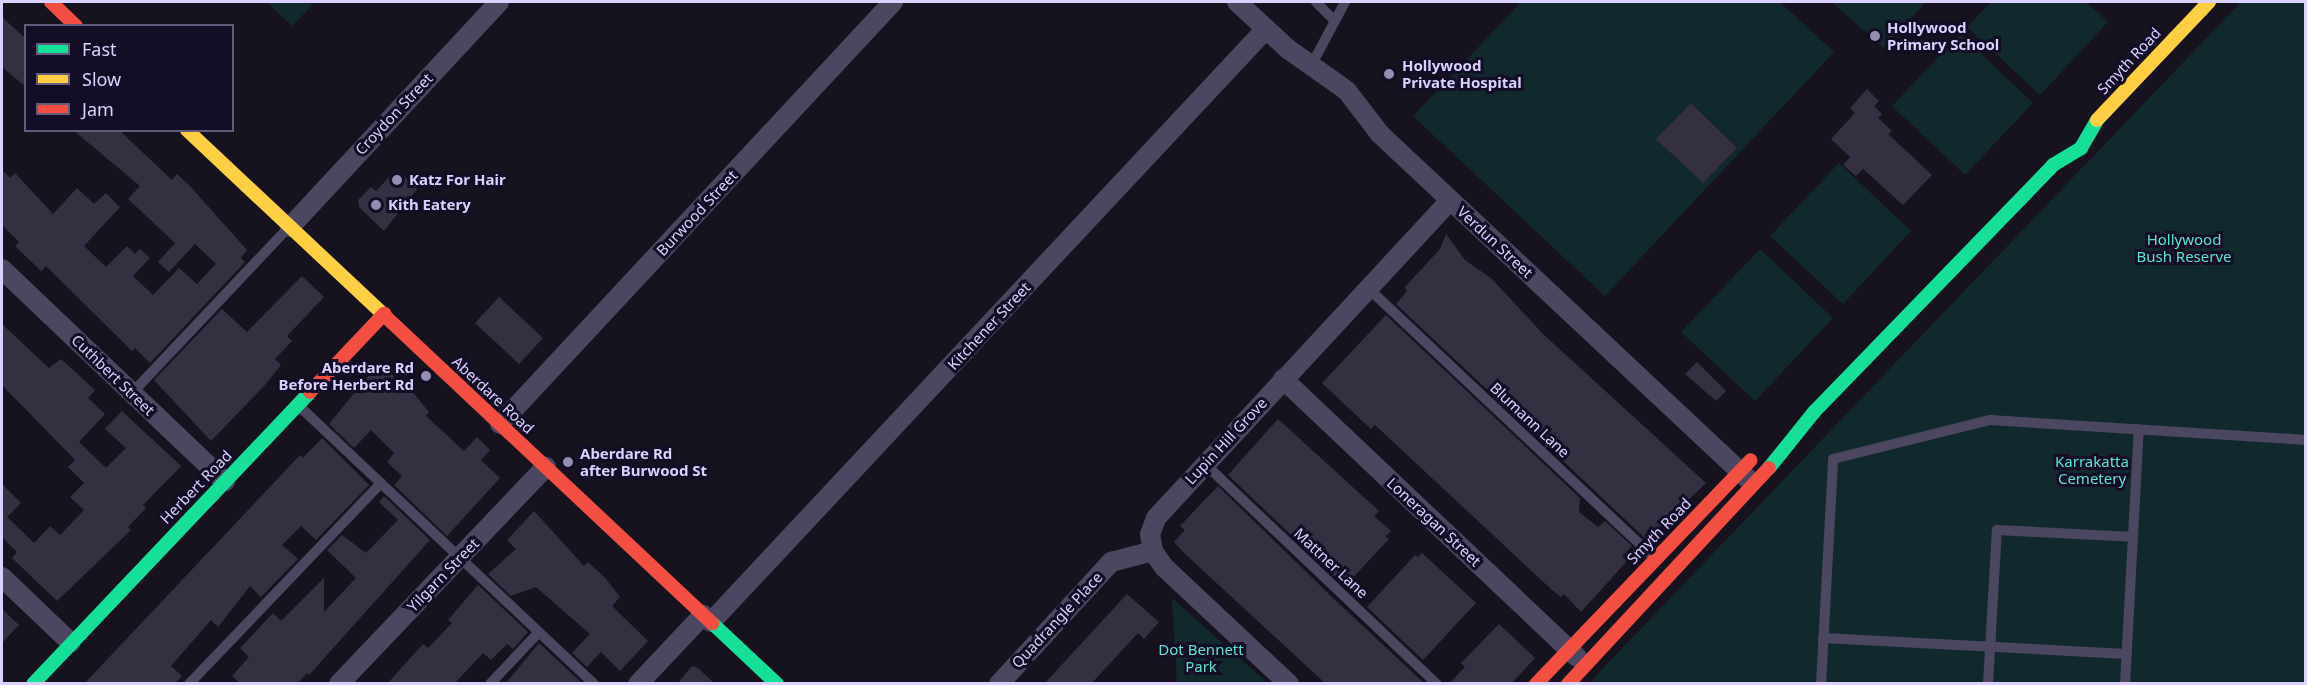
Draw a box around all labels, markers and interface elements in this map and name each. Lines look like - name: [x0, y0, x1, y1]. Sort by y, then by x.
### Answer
- place label: Hollywood Primary School: [1887, 18, 1999, 53]
- legend: [24, 24, 234, 132]
- street label: Smyth Road: [2094, 24, 2164, 98]
- marker: Hollywood Primary School: [1868, 29, 1882, 43]
- text: Fast: [82, 37, 117, 61]
- place label: Hollywood Private Hospital: [1402, 56, 1522, 91]
- marker: Hollywood Private Hospital: [1380, 65, 1398, 83]
- text: Slow: [82, 67, 121, 91]
- street label: Croydon Street: [352, 69, 436, 159]
- text: Jam: [82, 97, 114, 121]
- street label: Burwood Street: [653, 167, 741, 259]
- place label: Katz For Hair: [409, 171, 506, 189]
- marker: Katz For Hair: [390, 173, 404, 187]
- place label: Kith Eatery: [388, 196, 471, 214]
- marker: Kith Eatery: [369, 198, 383, 212]
- street label: Verdun Street: [1454, 202, 1536, 282]
- park label: Hollywood Bush Reserve: [2136, 230, 2232, 265]
- street label: Kitchener Street: [944, 278, 1034, 374]
- street label: Cuthbert Street: [68, 331, 158, 419]
- street label: Aberdare Road: [448, 353, 538, 437]
- place label: Aberdare Rd Before Herbert Rd: [279, 358, 414, 393]
- marker: Aberdare Rd Before Herbert Rd: [419, 369, 433, 383]
- street label: Blumann Lane: [1487, 379, 1573, 461]
- street label: Lupin Hill Grove: [1181, 394, 1271, 488]
- place label: Aberdare Rd after Burwood St: [580, 444, 707, 479]
- street label: Herbert Road: [157, 447, 235, 527]
- park label: Karrakatta Cemetery: [2055, 452, 2129, 487]
- marker: Aberdare Rd after Burwood St: [561, 455, 575, 469]
- street label: Loneragan Street: [1383, 474, 1485, 570]
- street label: Smyth Road: [1623, 494, 1695, 568]
- street label: Mattner Lane: [1290, 524, 1372, 602]
- street label: Yilgarn Street: [403, 535, 483, 615]
- street label: Quadrangle Place: [1008, 568, 1106, 672]
- park label: Dot Bennett Park: [1158, 640, 1244, 675]

